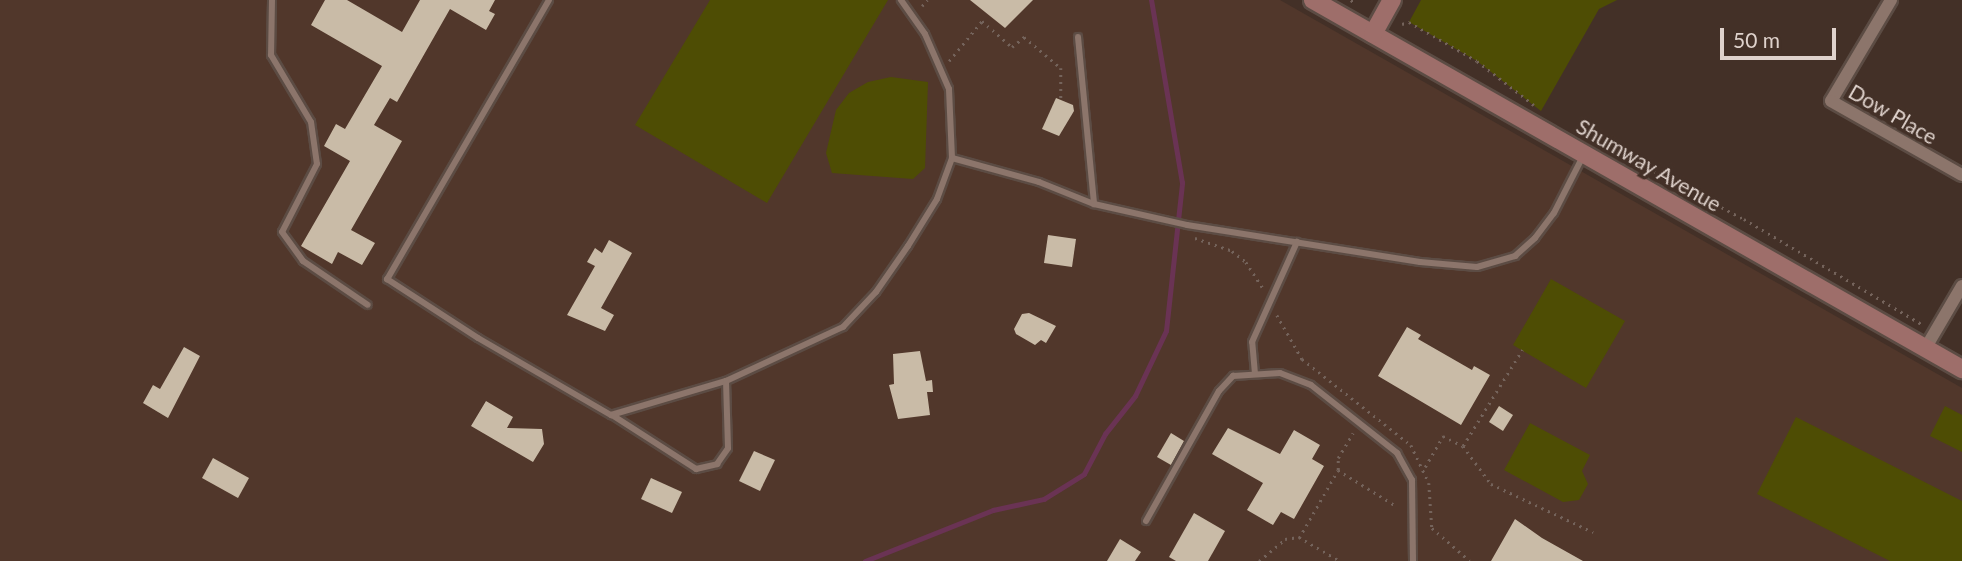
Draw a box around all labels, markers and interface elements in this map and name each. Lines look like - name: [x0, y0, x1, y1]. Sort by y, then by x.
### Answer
- scale bar: [1724, 14, 1840, 58]
- text: 50 m: [1733, 27, 1780, 52]
- street label: Dow Place: [1844, 79, 1942, 149]
- street label: Shumway Avenue: [1572, 113, 1726, 217]

